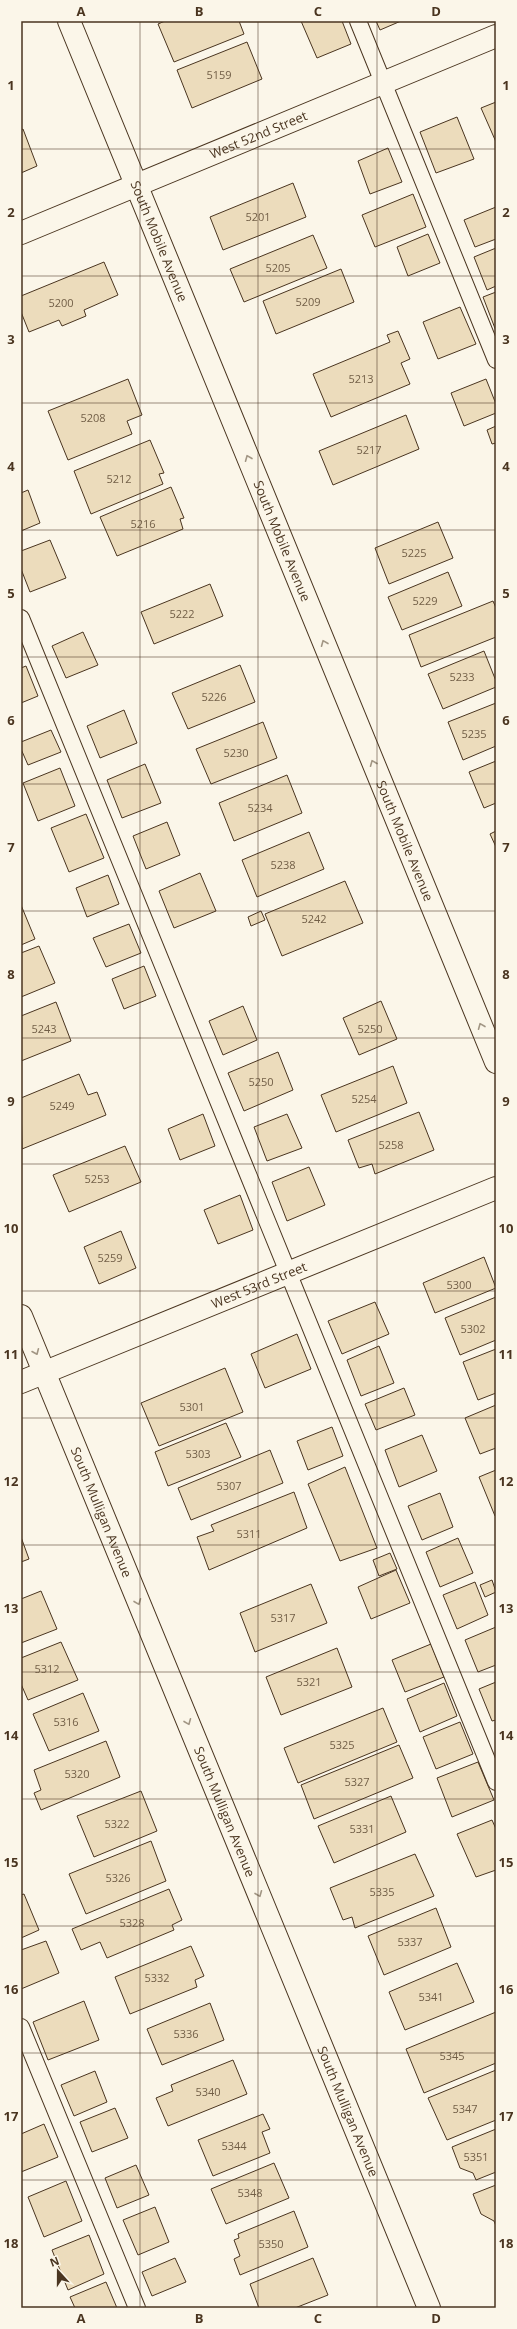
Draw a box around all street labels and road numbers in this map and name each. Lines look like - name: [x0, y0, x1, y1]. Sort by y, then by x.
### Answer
- street label: West 52nd Street: [207, 106, 310, 163]
- street label: South Mobile Avenue: [126, 178, 192, 304]
- street label: South Mobile Avenue: [249, 478, 315, 604]
- street label: South Mobile Avenue: [372, 778, 438, 904]
- street label: West 53rd Street: [209, 1257, 310, 1312]
- street label: South Mulligan Avenue: [67, 1444, 137, 1580]
- street label: South Mulligan Avenue: [190, 1744, 260, 1880]
- street label: South Mulligan Avenue: [313, 2043, 383, 2179]

